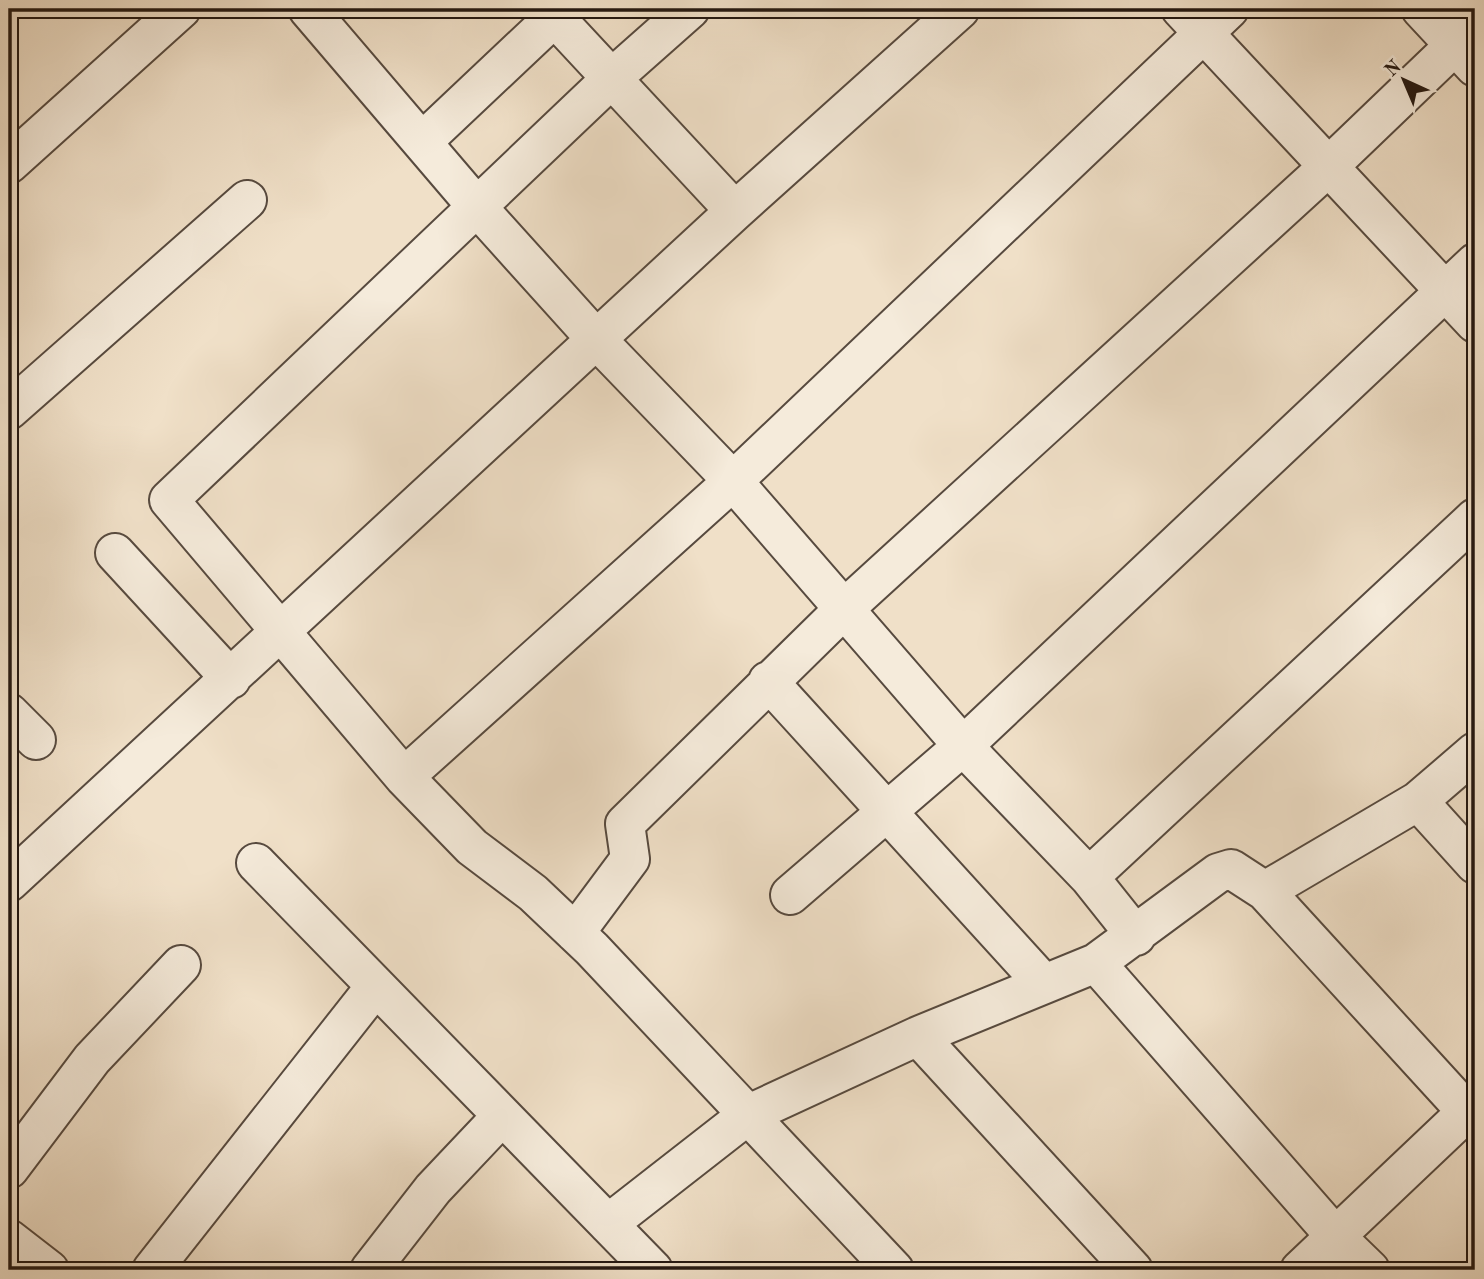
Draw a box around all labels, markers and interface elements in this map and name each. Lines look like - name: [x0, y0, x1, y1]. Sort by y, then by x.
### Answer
- north arrow: [1368, 46, 1438, 116]
- text: N: [1382, 57, 1406, 81]

